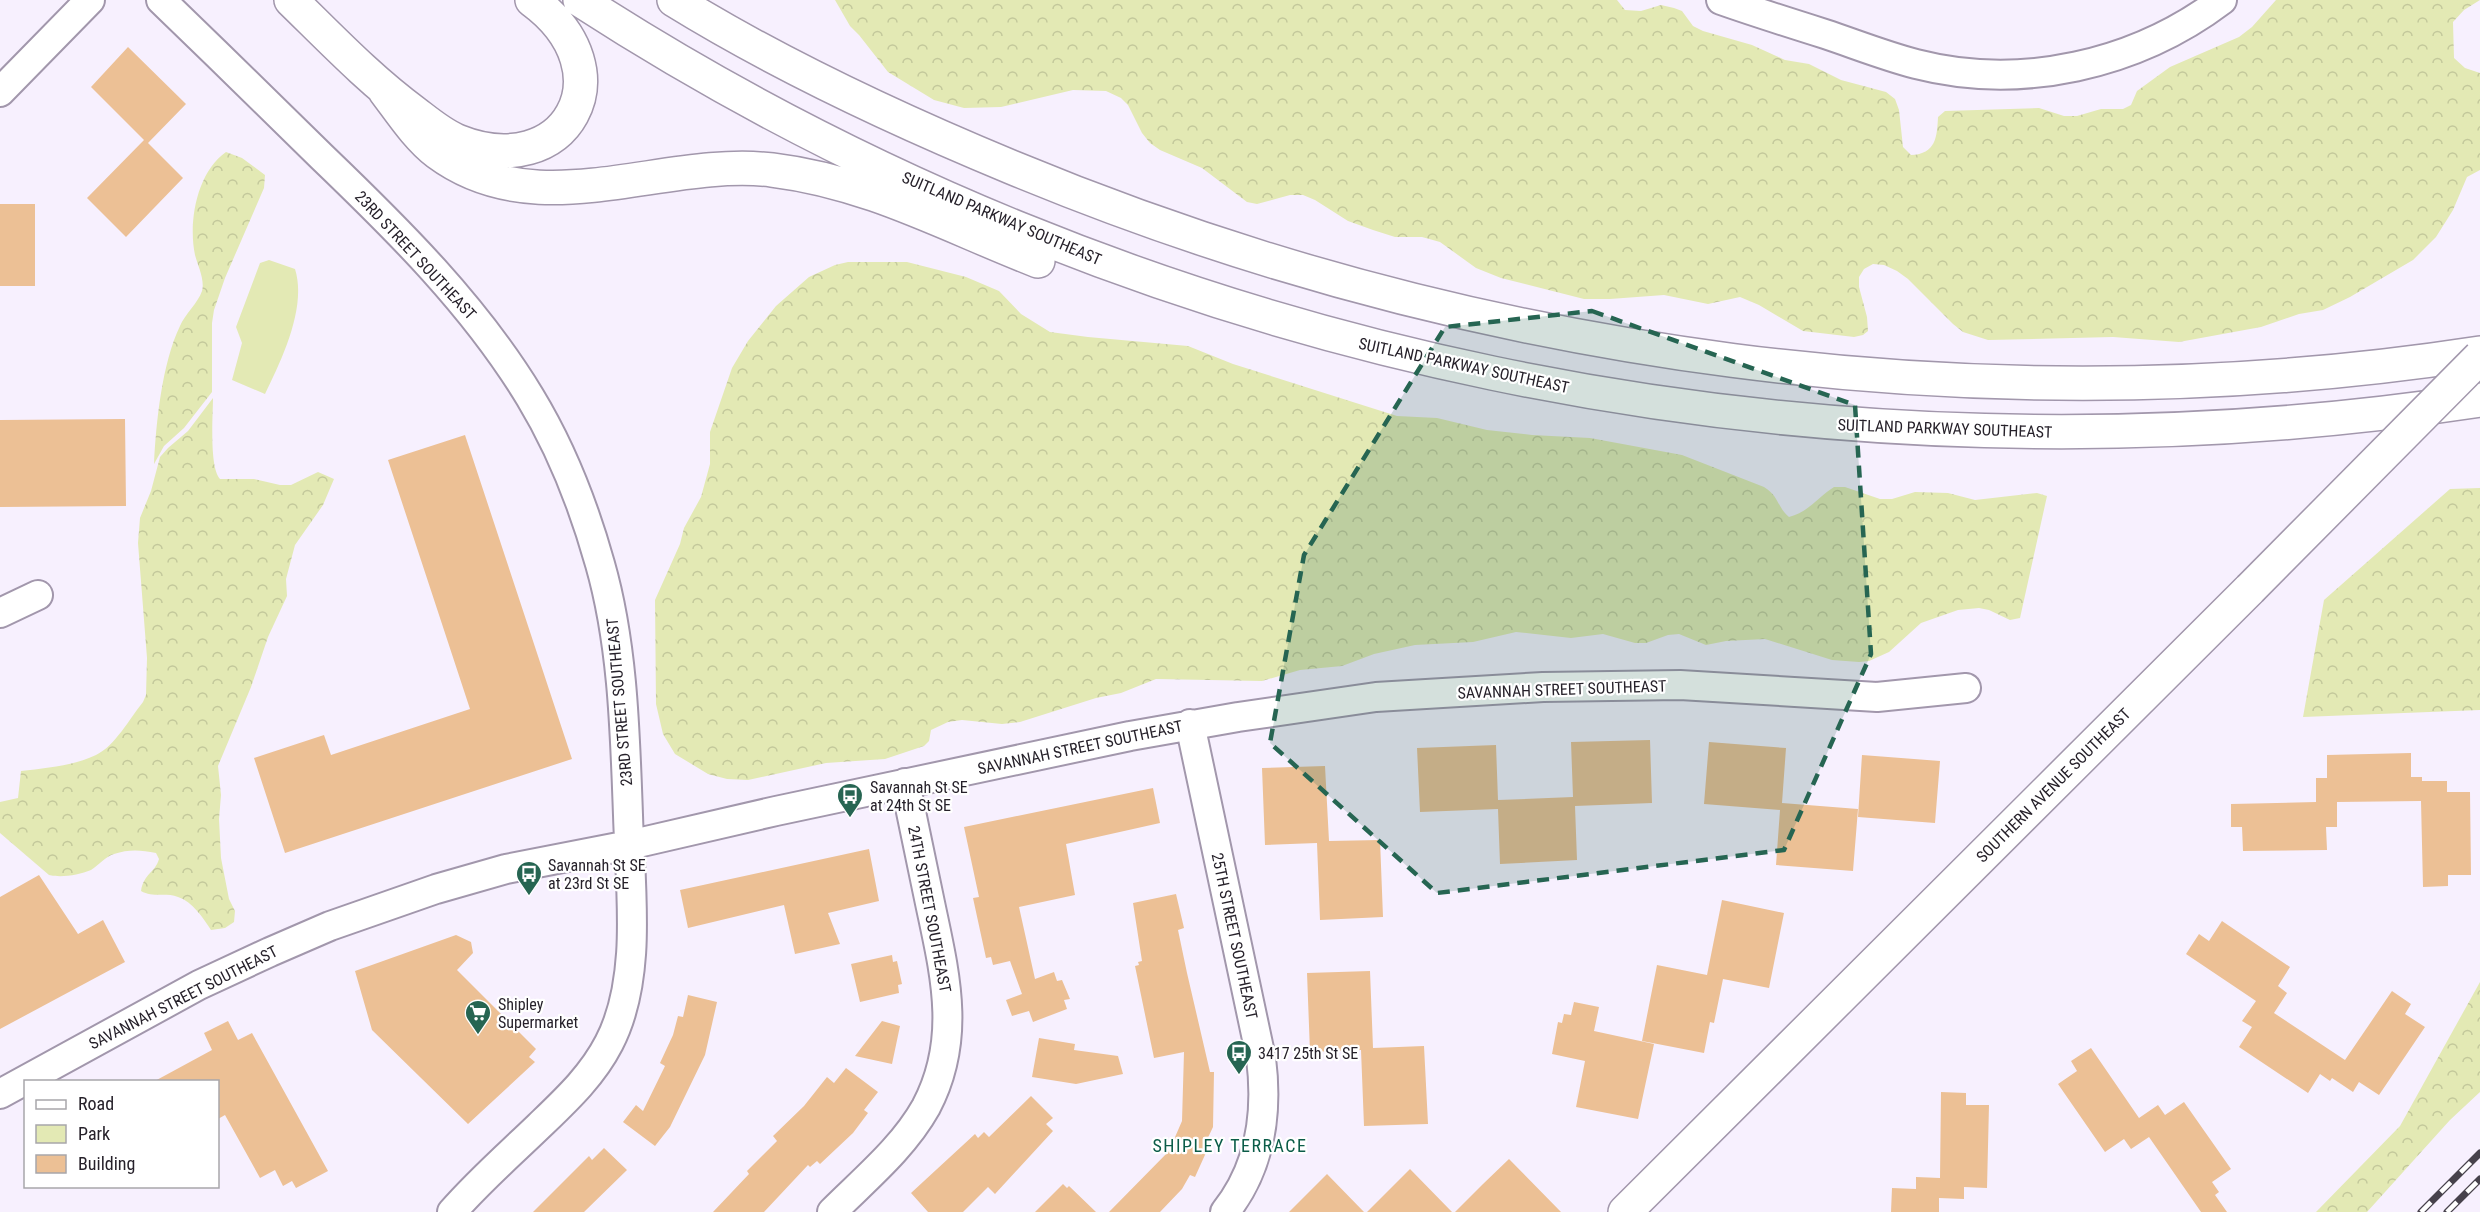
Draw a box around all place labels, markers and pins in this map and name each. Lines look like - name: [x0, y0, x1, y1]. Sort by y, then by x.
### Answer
- place label: Savannah St SE at 24th St SE: [870, 778, 968, 815]
- bus stop icon: Savannah St SE at 24th St SE: [835, 781, 865, 819]
- place label: Savannah St SE at 23rd St SE: [548, 856, 646, 893]
- bus stop icon: Savannah St SE at 23rd St SE: [514, 859, 544, 897]
- place label: Shipley Supermarket: [498, 995, 578, 1032]
- supermarket icon: Shipley Supermarket: [463, 998, 493, 1036]
- bus stop icon: 3417 25th St SE: [1224, 1038, 1254, 1076]
- place label: 3417 25th St SE: [1258, 1044, 1358, 1063]

